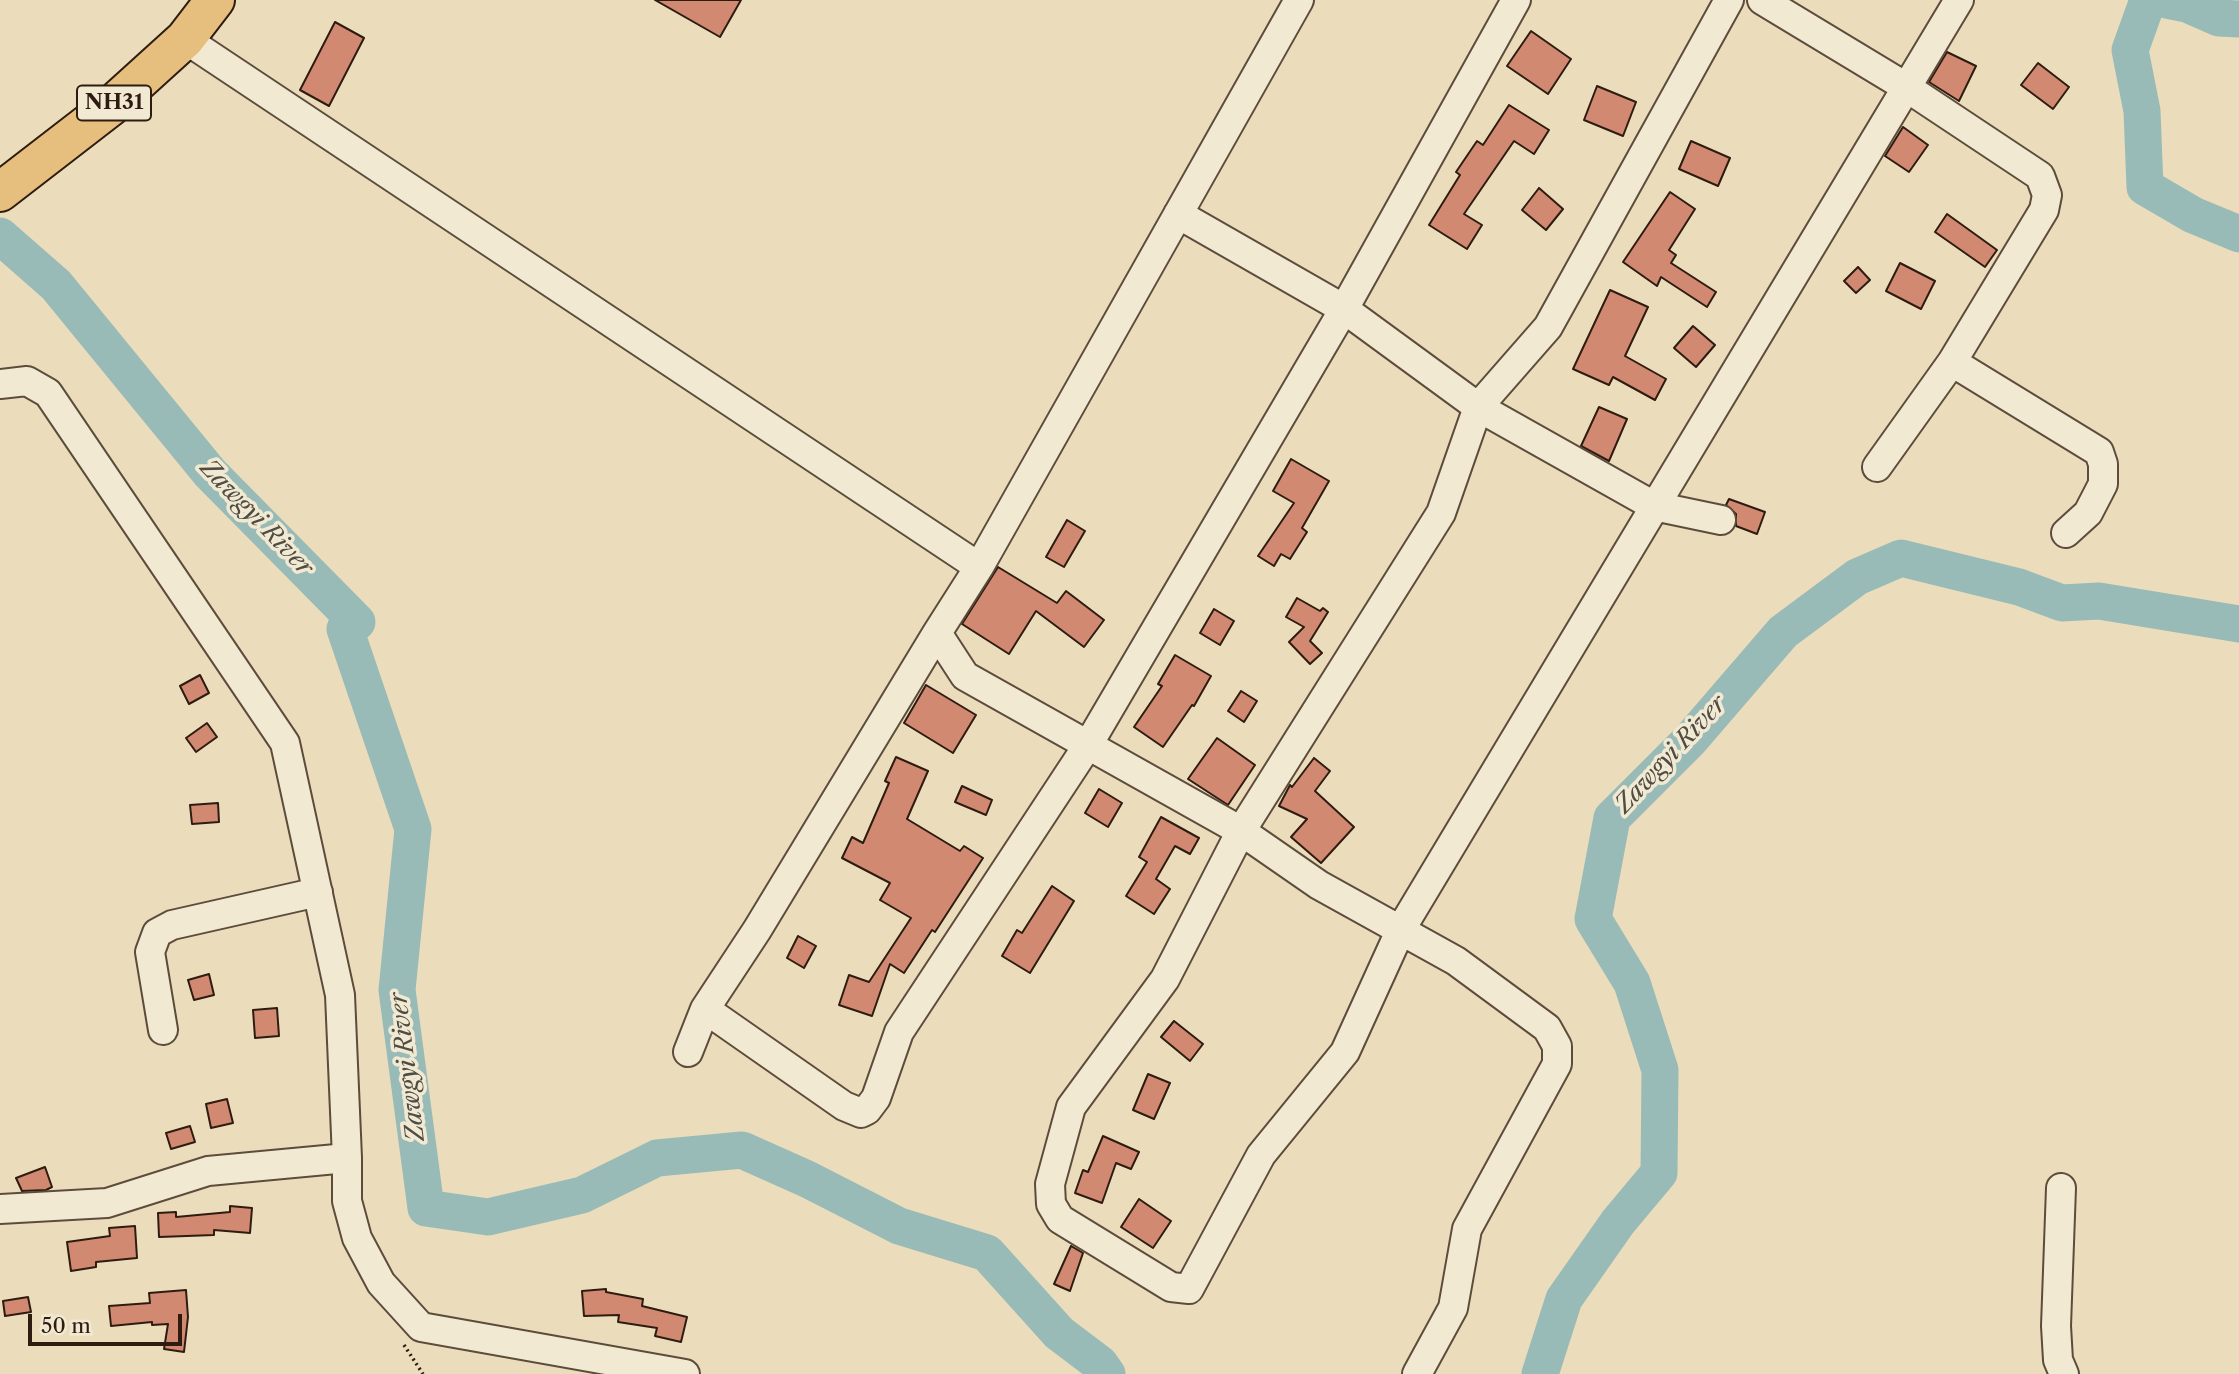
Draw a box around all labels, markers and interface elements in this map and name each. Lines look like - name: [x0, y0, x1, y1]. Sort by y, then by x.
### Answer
- road number: NH31: [77, 86, 151, 120]
- water label: Zawgyi River: [193, 454, 319, 582]
- water label: Zawgyi River: [1609, 690, 1733, 820]
- water label: Zawgyi River: [385, 990, 431, 1144]
- scale bar: [32, 1300, 186, 1344]
- text: 50 m: [41, 1313, 91, 1338]

